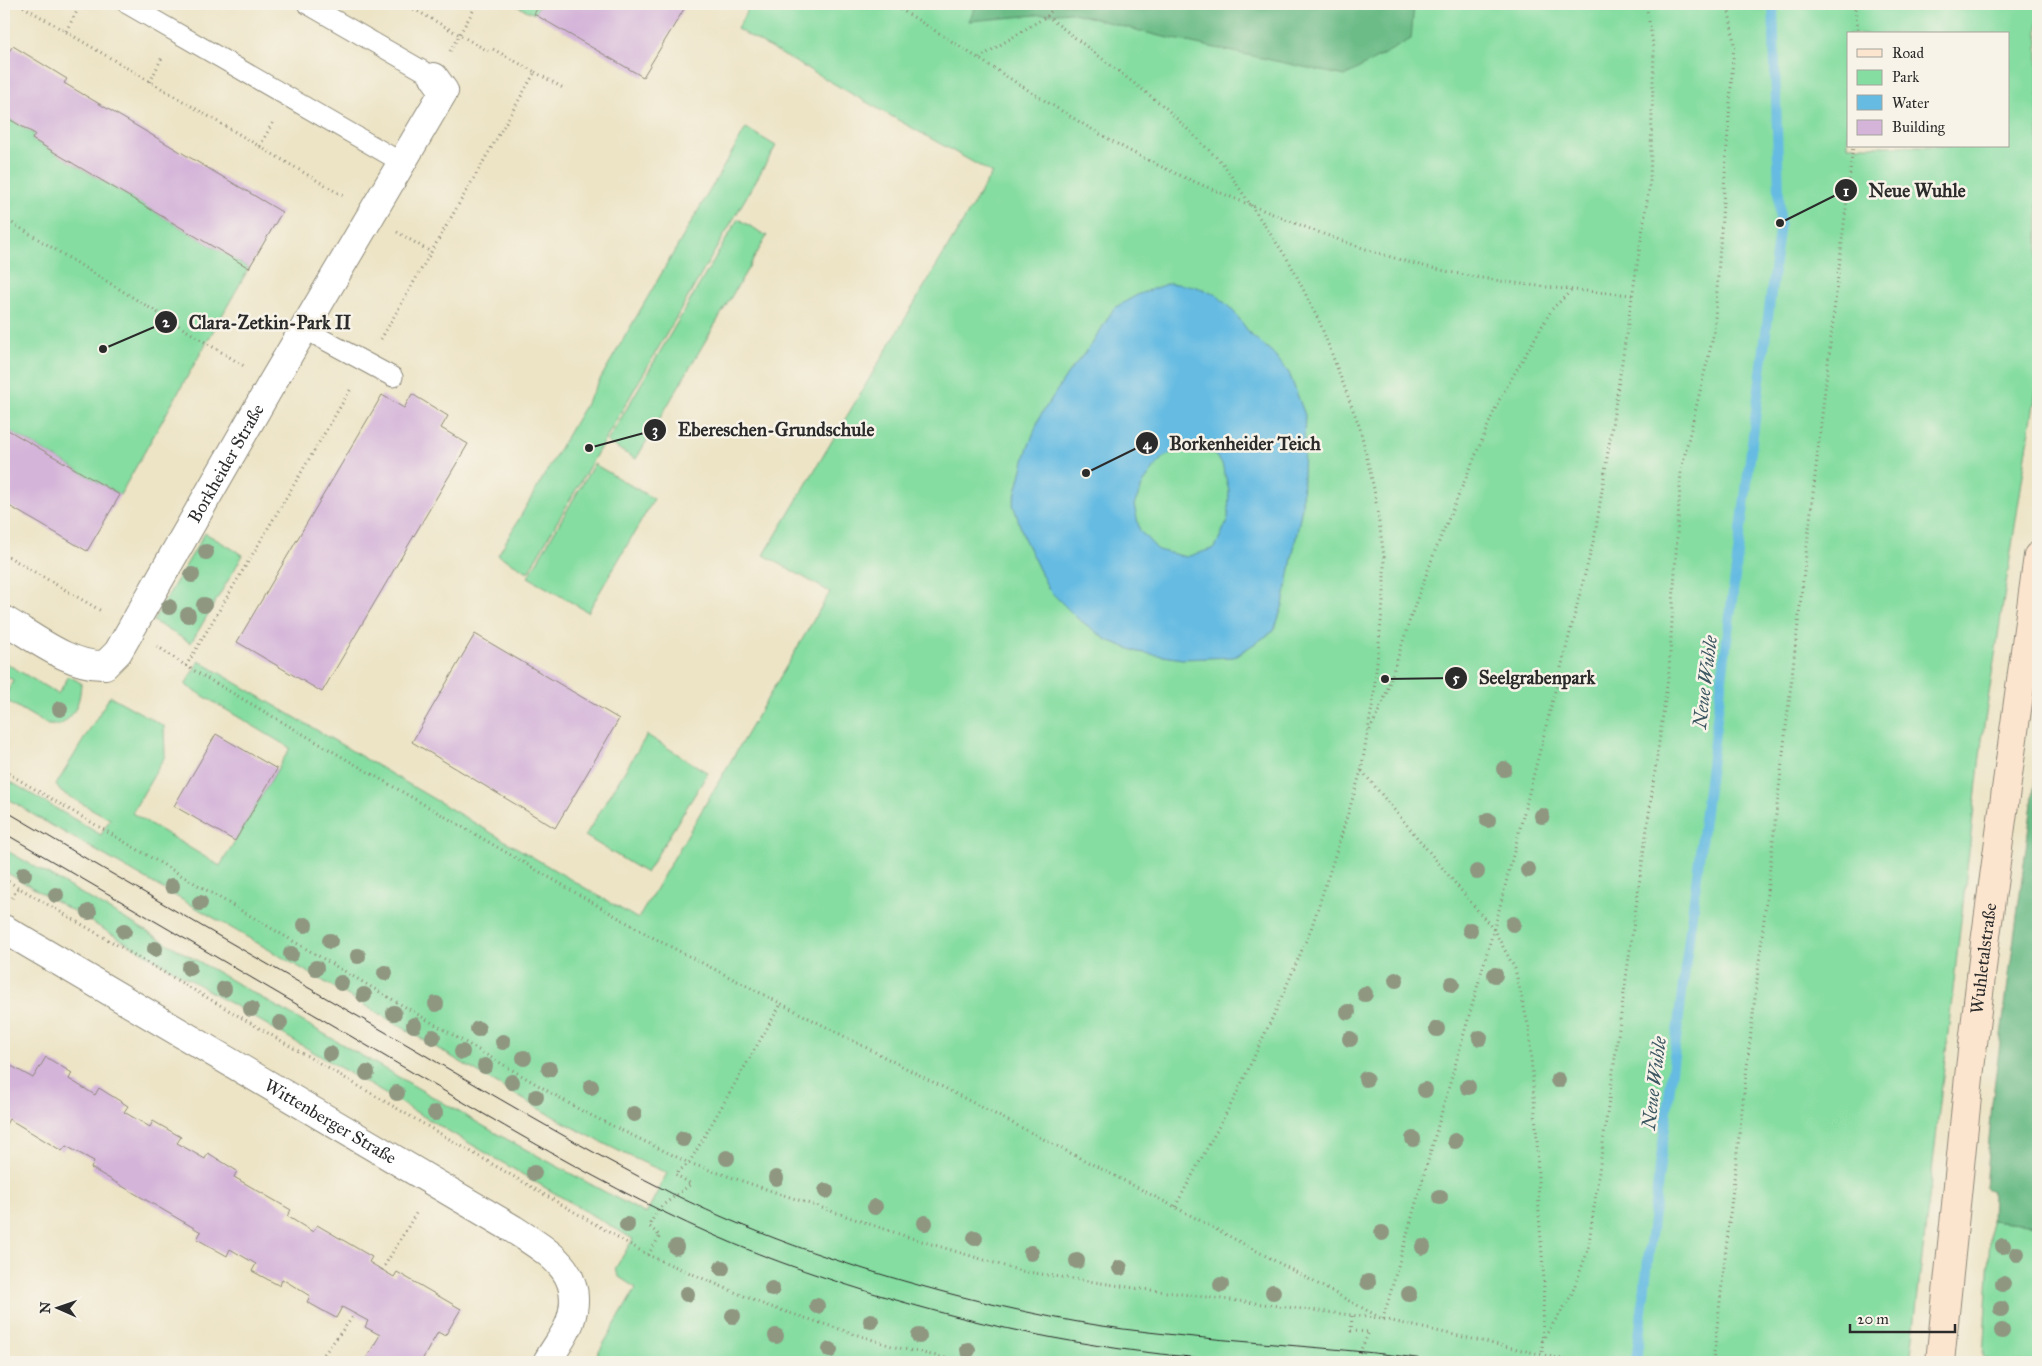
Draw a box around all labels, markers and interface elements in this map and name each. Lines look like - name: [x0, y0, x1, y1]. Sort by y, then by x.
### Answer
- legend: [1847, 32, 2010, 148]
- text: Road: [1892, 44, 1924, 62]
- text: Park: [1892, 68, 1919, 86]
- text: Water: [1892, 94, 1929, 112]
- text: Building: [1892, 118, 1946, 136]
- callout: Neue Wuhle: [1834, 173, 1976, 207]
- text: Neue Wuhle: [1868, 179, 1966, 202]
- text: 1: [1843, 182, 1849, 200]
- callout: Clara-Zetkin-Park II: [154, 305, 361, 339]
- text: Clara-Zetkin-Park II: [189, 311, 351, 334]
- text: 2: [162, 313, 170, 331]
- street label: Borkheider Straße: [183, 400, 269, 527]
- callout: Ebereschen-Grundschule: [642, 413, 884, 447]
- text: Ebereschen-Grundschule: [678, 418, 874, 441]
- text: 3: [652, 421, 658, 440]
- callout: Borkenheider Teich: [1134, 426, 1331, 460]
- text: Borkenheider Teich: [1169, 432, 1321, 455]
- text: 4: [1143, 435, 1152, 454]
- water label: Neue Wuhle: [1688, 633, 1722, 731]
- callout: Seelgrabenpark: [1444, 661, 1605, 695]
- text: Seelgrabenpark: [1479, 666, 1597, 690]
- text: 5: [1453, 669, 1460, 687]
- street label: Wuhletalstraße: [1966, 901, 2001, 1015]
- water label: Neue Wuhle: [1637, 1034, 1671, 1132]
- street label: Wittenberger Straße: [261, 1074, 400, 1169]
- north arrow: [32, 1284, 82, 1334]
- text: N: [37, 1301, 54, 1314]
- scale bar: [1850, 1301, 1954, 1333]
- text: 20 m: [1857, 1310, 1889, 1328]

